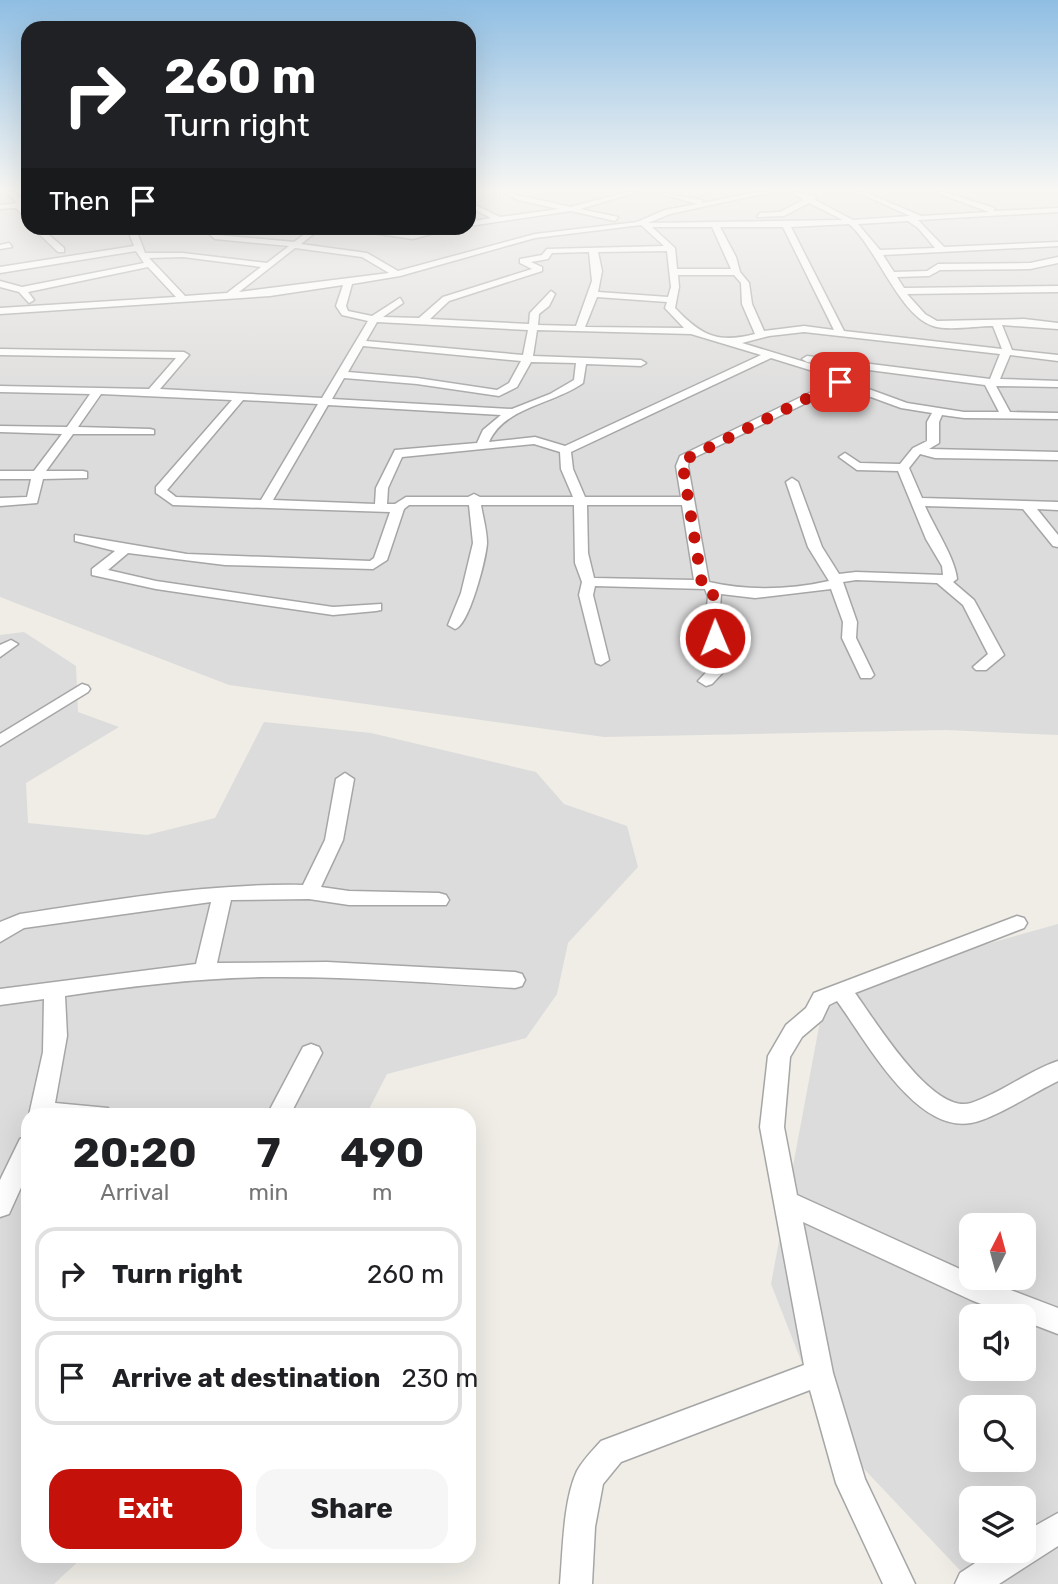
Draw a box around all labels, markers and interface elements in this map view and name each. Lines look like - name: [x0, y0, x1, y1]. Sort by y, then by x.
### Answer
- text: 260 m: [164, 47, 316, 105]
- icon: right: [49, 49, 140, 140]
- text: Turn right: [164, 106, 309, 144]
- icon: arrive: [124, 182, 162, 220]
- text: Then: [49, 186, 110, 217]
- pin: [810, 352, 870, 412]
- icon: arrive: [821, 363, 859, 401]
- position arrow: [678, 601, 752, 675]
- text: 20:20: [73, 1128, 197, 1178]
- text: 7: [256, 1128, 281, 1178]
- text: 490: [340, 1128, 424, 1178]
- text: Arrival: [100, 1178, 169, 1206]
- text: min: [248, 1178, 288, 1206]
- text: m: [372, 1178, 392, 1206]
- north arrow: [959, 1213, 1036, 1290]
- map controls: [959, 1213, 1036, 1563]
- icon: right: [53, 1255, 91, 1293]
- text: Turn right: [112, 1259, 242, 1290]
- text: 260 m: [367, 1259, 444, 1290]
- button: sound: [959, 1304, 1036, 1381]
- icon: arrive: [53, 1359, 91, 1397]
- text: Arrive at destination: [112, 1363, 380, 1394]
- text: 230 m: [401, 1363, 478, 1394]
- button: search: [959, 1395, 1036, 1472]
- button: Exit: [49, 1469, 242, 1549]
- button: Share: [256, 1469, 448, 1549]
- button: layers: [959, 1486, 1036, 1563]

